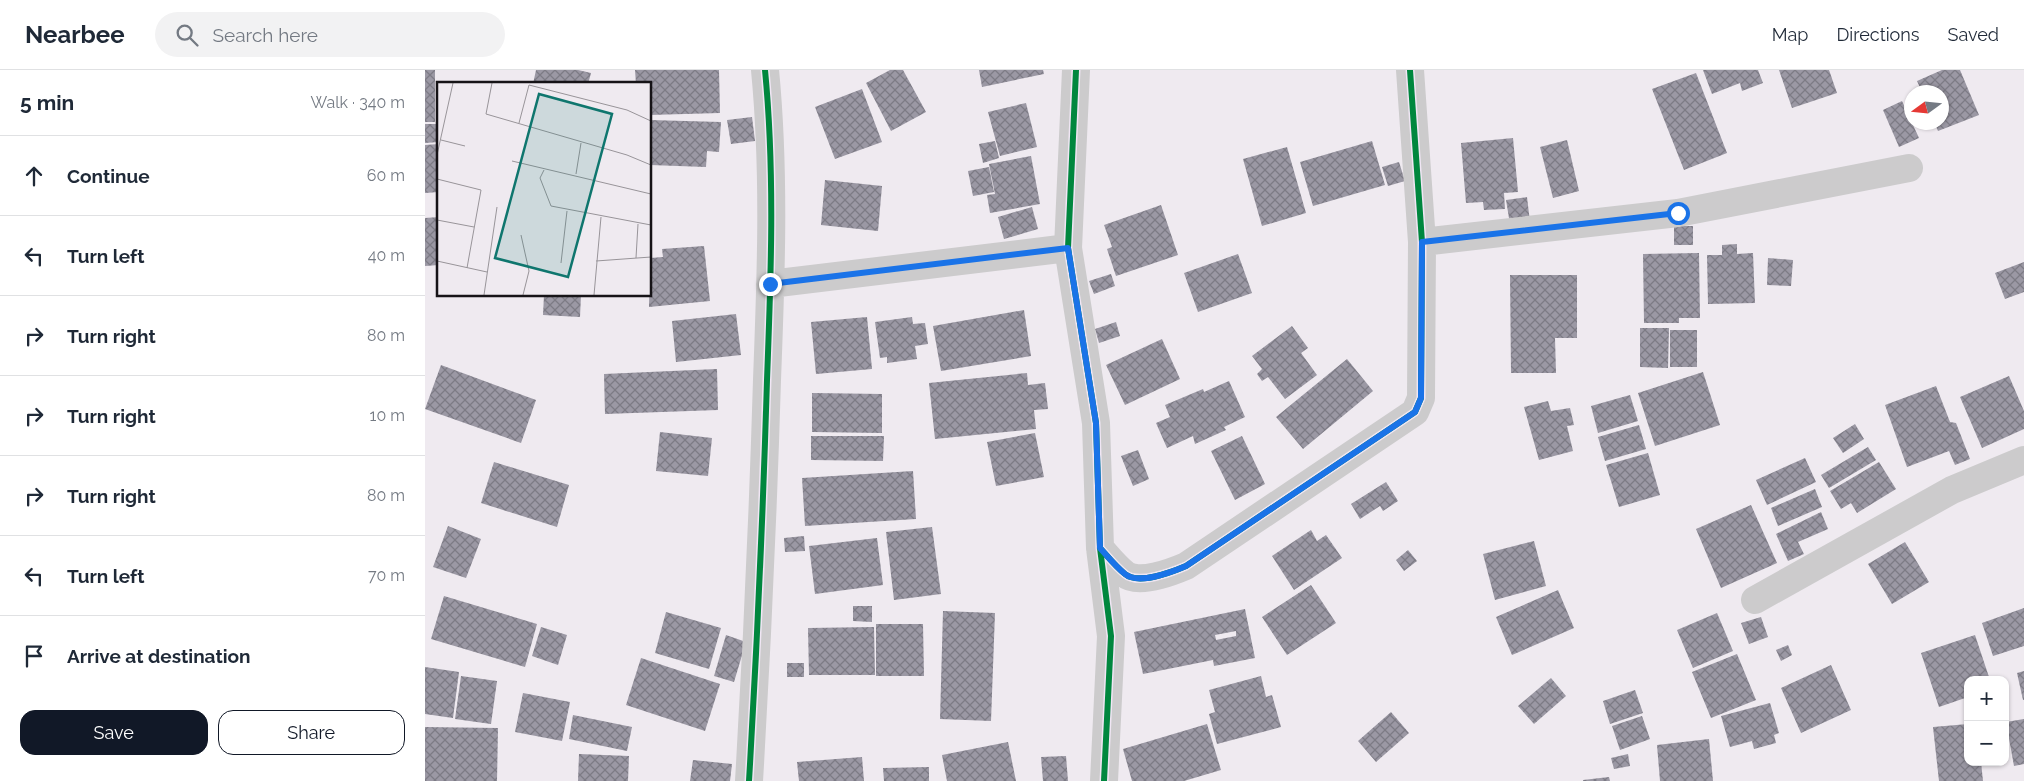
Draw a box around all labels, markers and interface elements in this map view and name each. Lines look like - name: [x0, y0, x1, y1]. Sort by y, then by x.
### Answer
- search box: [155, 12, 505, 57]
- text: Nearbee: [25, 20, 125, 49]
- icon: search: [173, 21, 201, 49]
- text: Search here: [213, 24, 318, 46]
- text: Map: [1772, 24, 1808, 45]
- text: Directions: [1836, 24, 1920, 45]
- text: Saved: [1948, 24, 1999, 45]
- inset map: [437, 82, 651, 296]
- north arrow: [1904, 85, 1949, 130]
- text: 5 min: [20, 90, 74, 115]
- text: Walk · 340 m: [311, 93, 405, 112]
- icon: ahead: [20, 162, 48, 190]
- text: Continue: [67, 165, 150, 187]
- text: 60 m: [367, 166, 405, 185]
- route start: [1667, 202, 1690, 225]
- icon: left: [20, 242, 48, 270]
- text: Turn left: [67, 245, 144, 267]
- text: 40 m: [368, 246, 405, 265]
- route end: [759, 273, 782, 296]
- icon: right: [20, 322, 48, 350]
- text: Turn right: [67, 325, 156, 347]
- text: 80 m: [367, 326, 405, 345]
- icon: right: [20, 402, 48, 430]
- text: Turn right: [67, 405, 156, 427]
- text: 10 m: [370, 406, 405, 425]
- icon: right: [20, 482, 48, 510]
- text: Turn right: [67, 485, 156, 507]
- text: 80 m: [367, 486, 405, 505]
- icon: left: [20, 562, 48, 590]
- text: Turn left: [67, 565, 144, 587]
- text: 70 m: [368, 566, 405, 585]
- icon: arrive: [20, 642, 48, 670]
- text: Arrive at destination: [67, 645, 251, 667]
- map controls: [1964, 676, 2009, 766]
- button: +: [1964, 676, 2009, 721]
- button: Save: [20, 710, 208, 755]
- button: Share: [218, 710, 405, 755]
- button: −: [1964, 721, 2009, 766]

